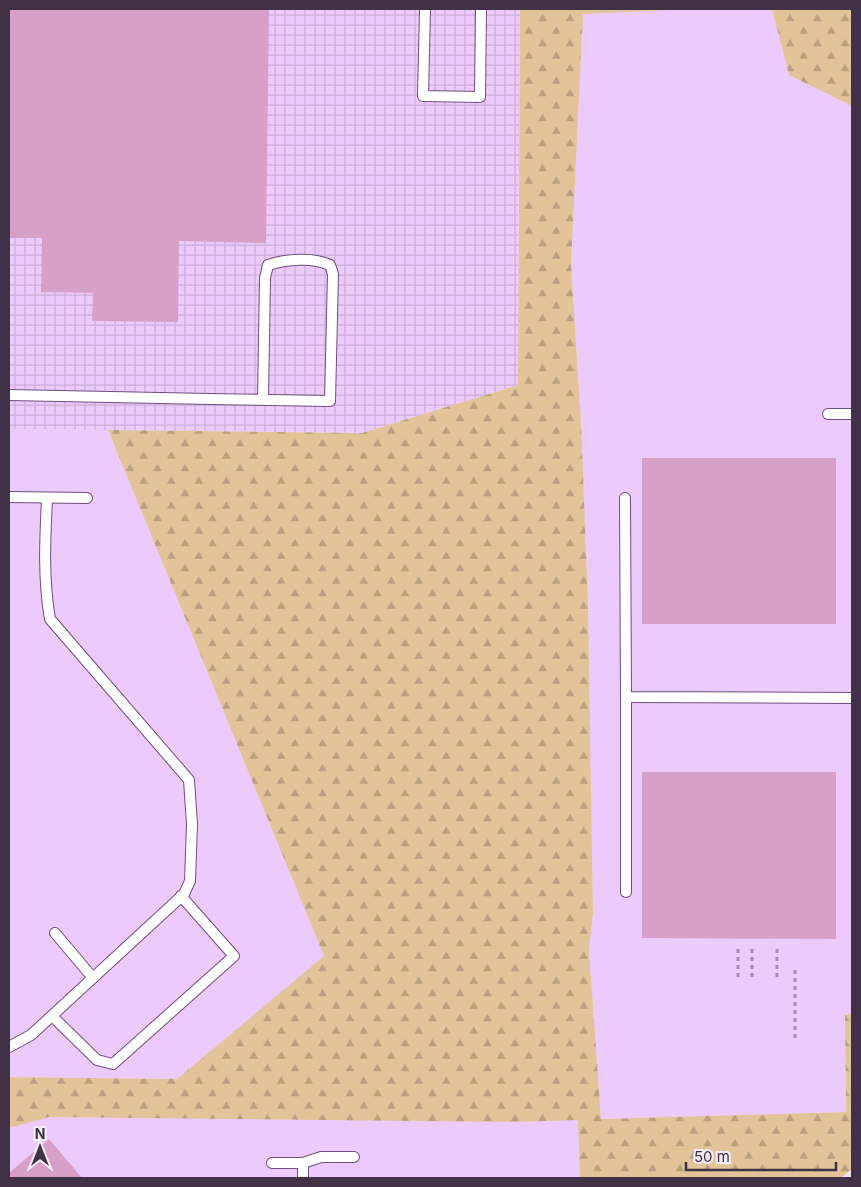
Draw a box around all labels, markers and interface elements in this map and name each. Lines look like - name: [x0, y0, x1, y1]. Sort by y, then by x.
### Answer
- north arrow: [15, 1122, 65, 1172]
- text: N: [35, 1125, 45, 1142]
- scale bar: [686, 1140, 836, 1172]
- text: 50 m: [694, 1147, 730, 1166]

